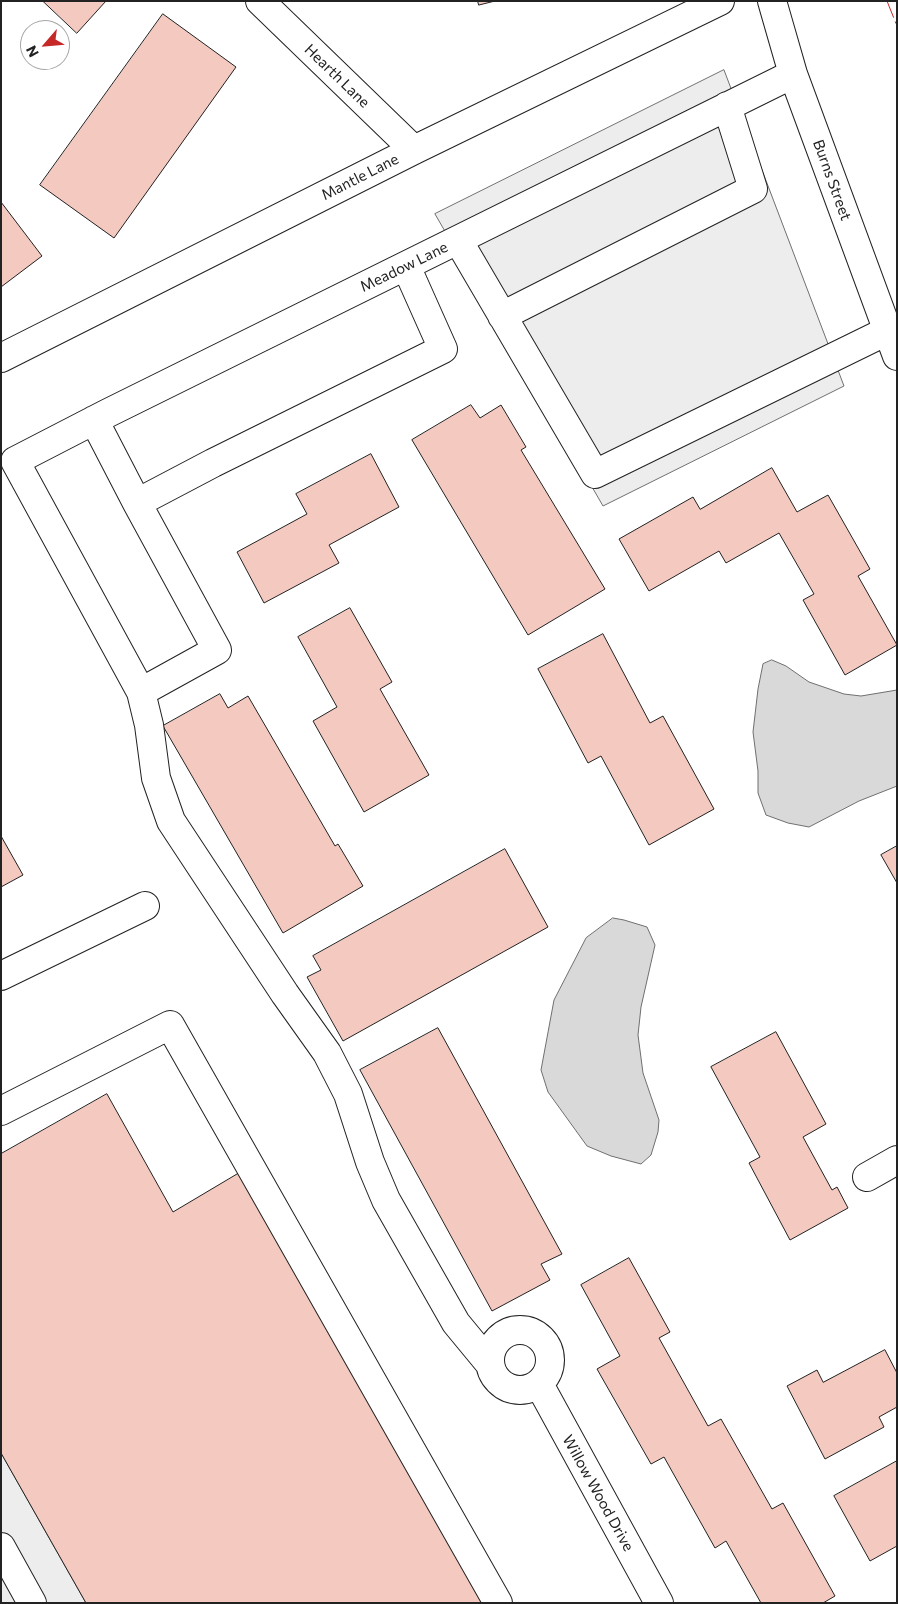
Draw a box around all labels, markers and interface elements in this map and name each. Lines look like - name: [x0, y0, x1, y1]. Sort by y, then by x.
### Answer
- north arrow: [20, 20, 70, 70]
- street label: Hearth Lane: [301, 41, 373, 111]
- text: N: [22, 43, 42, 60]
- street label: Burns Street: [809, 137, 855, 223]
- street label: Mantle Lane: [318, 150, 402, 204]
- street label: Meadow Lane: [357, 238, 451, 296]
- street label: Willow Wood Drive: [559, 1432, 637, 1554]

